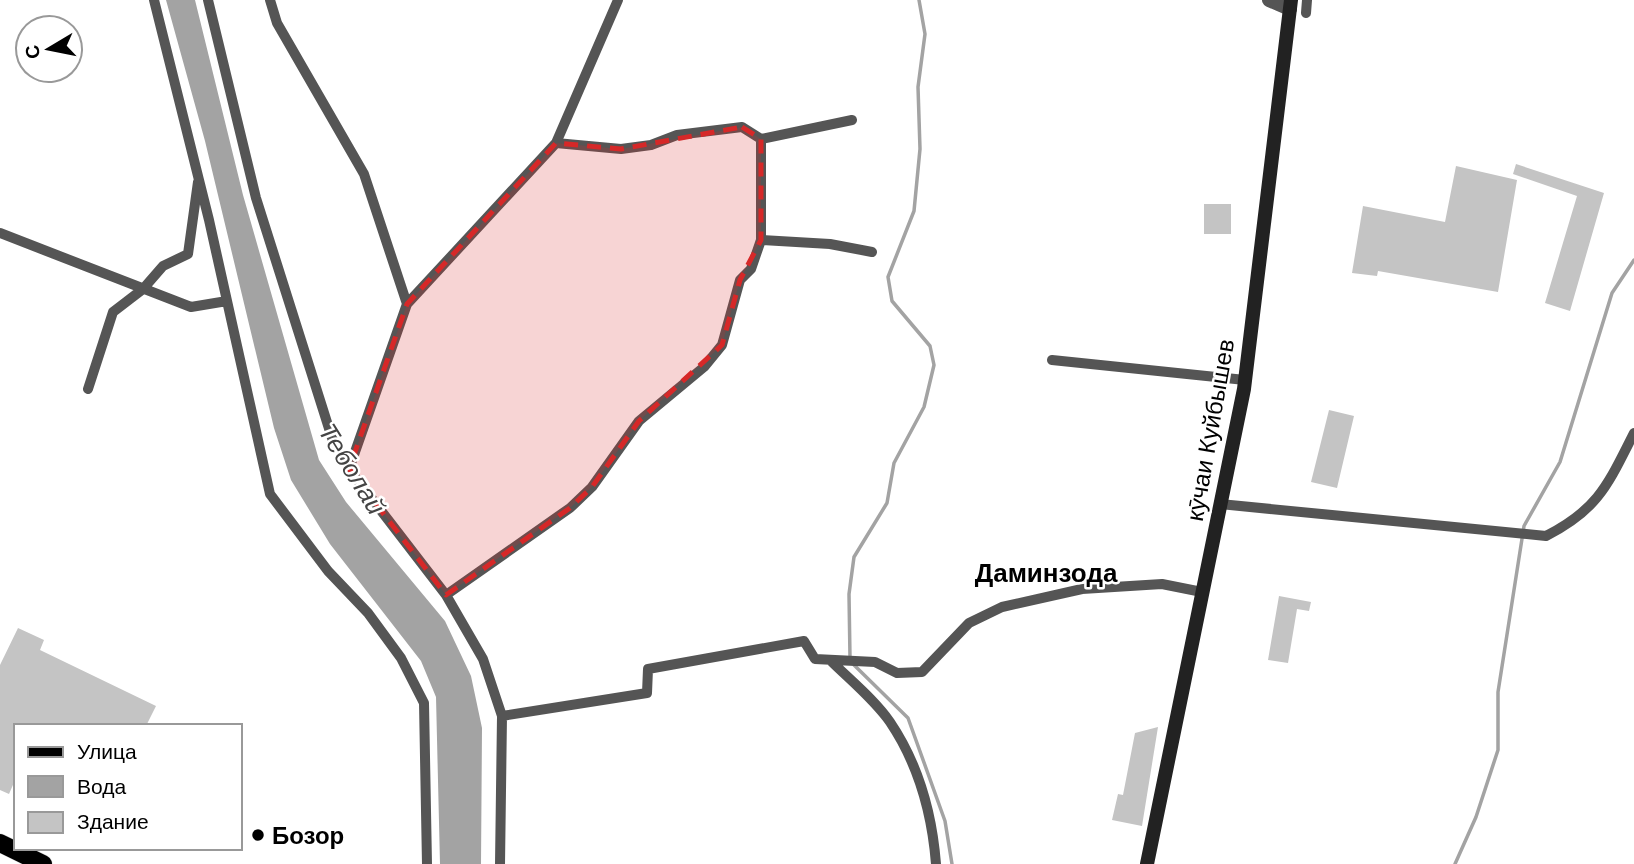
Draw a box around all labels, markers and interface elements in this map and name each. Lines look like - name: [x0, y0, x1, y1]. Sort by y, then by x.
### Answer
- north arrow: [14, 14, 84, 84]
- text: С: [21, 43, 44, 60]
- street label: кӯчаи Куйбышев: [1181, 337, 1239, 523]
- water label: Теболай: [312, 418, 392, 520]
- district label: Даминзода: [975, 558, 1118, 588]
- legend: [14, 724, 242, 850]
- text: Улица: [77, 740, 137, 763]
- text: Вода: [77, 775, 126, 798]
- text: Здание: [77, 810, 149, 833]
- place label: Бозор: [272, 822, 344, 849]
- marker: Бозор: [250, 827, 266, 843]

